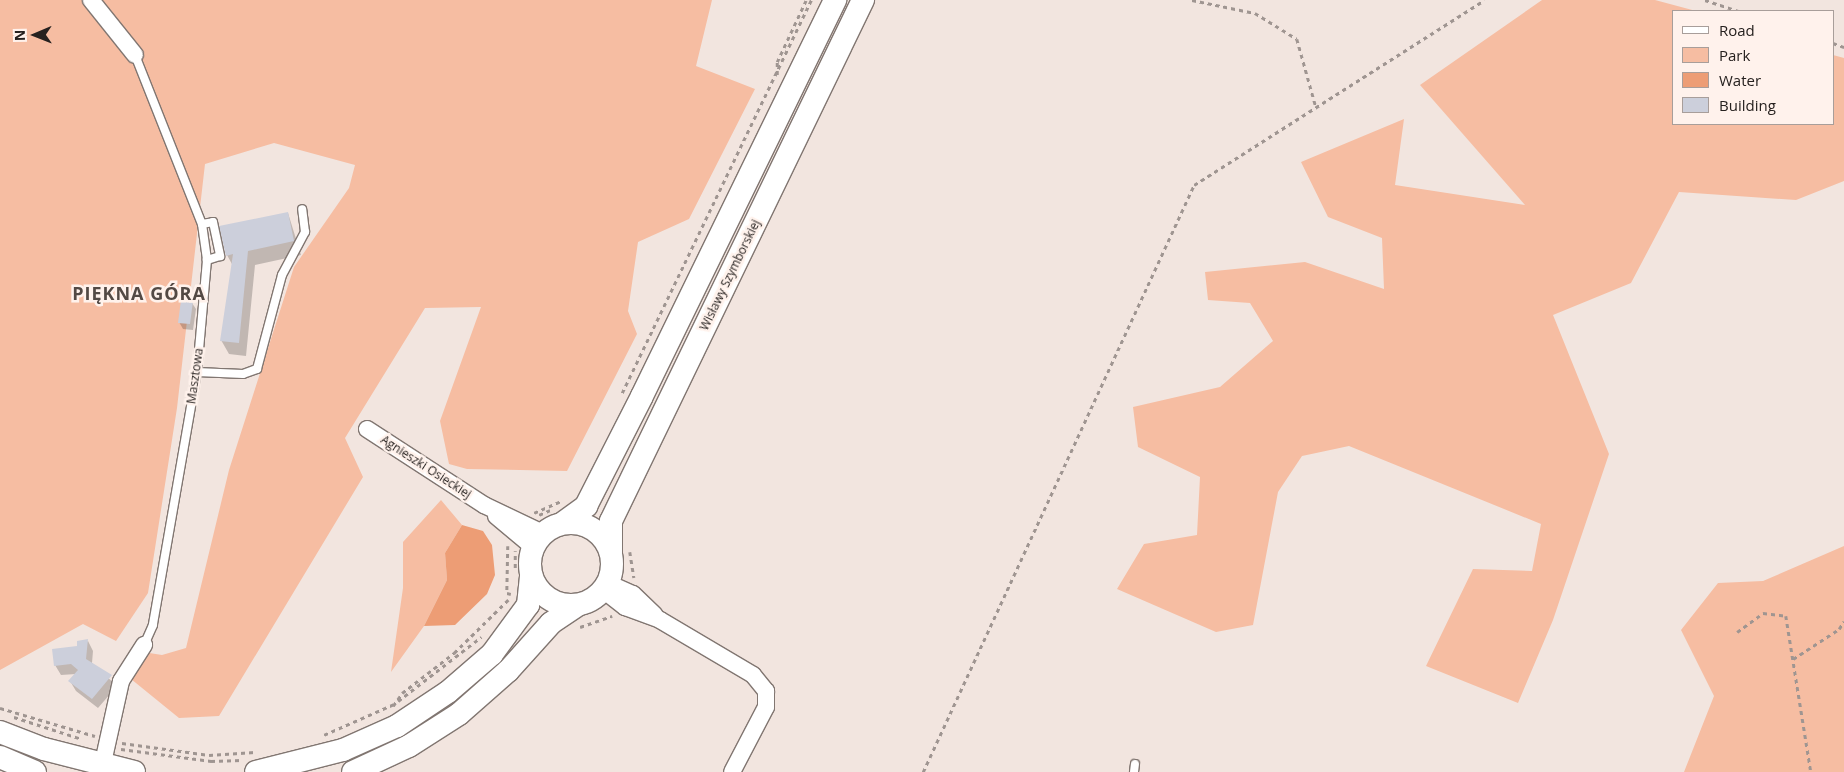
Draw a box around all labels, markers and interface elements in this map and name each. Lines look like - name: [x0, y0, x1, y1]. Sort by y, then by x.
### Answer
- north arrow: [10, 10, 60, 60]
- legend: [1672, 10, 1834, 125]
- text: Road: [1719, 20, 1755, 40]
- text: N: [10, 29, 29, 41]
- text: Park: [1719, 45, 1750, 65]
- text: Water: [1719, 70, 1761, 90]
- text: Building: [1719, 95, 1776, 115]
- street label: Wisławy Szymborskiej: [697, 217, 763, 333]
- district label: PIĘKNA GÓRA: [71, 282, 207, 304]
- street label: Masztowa: [184, 347, 206, 405]
- street label: Agnieszki Osieckiej: [378, 432, 474, 502]

